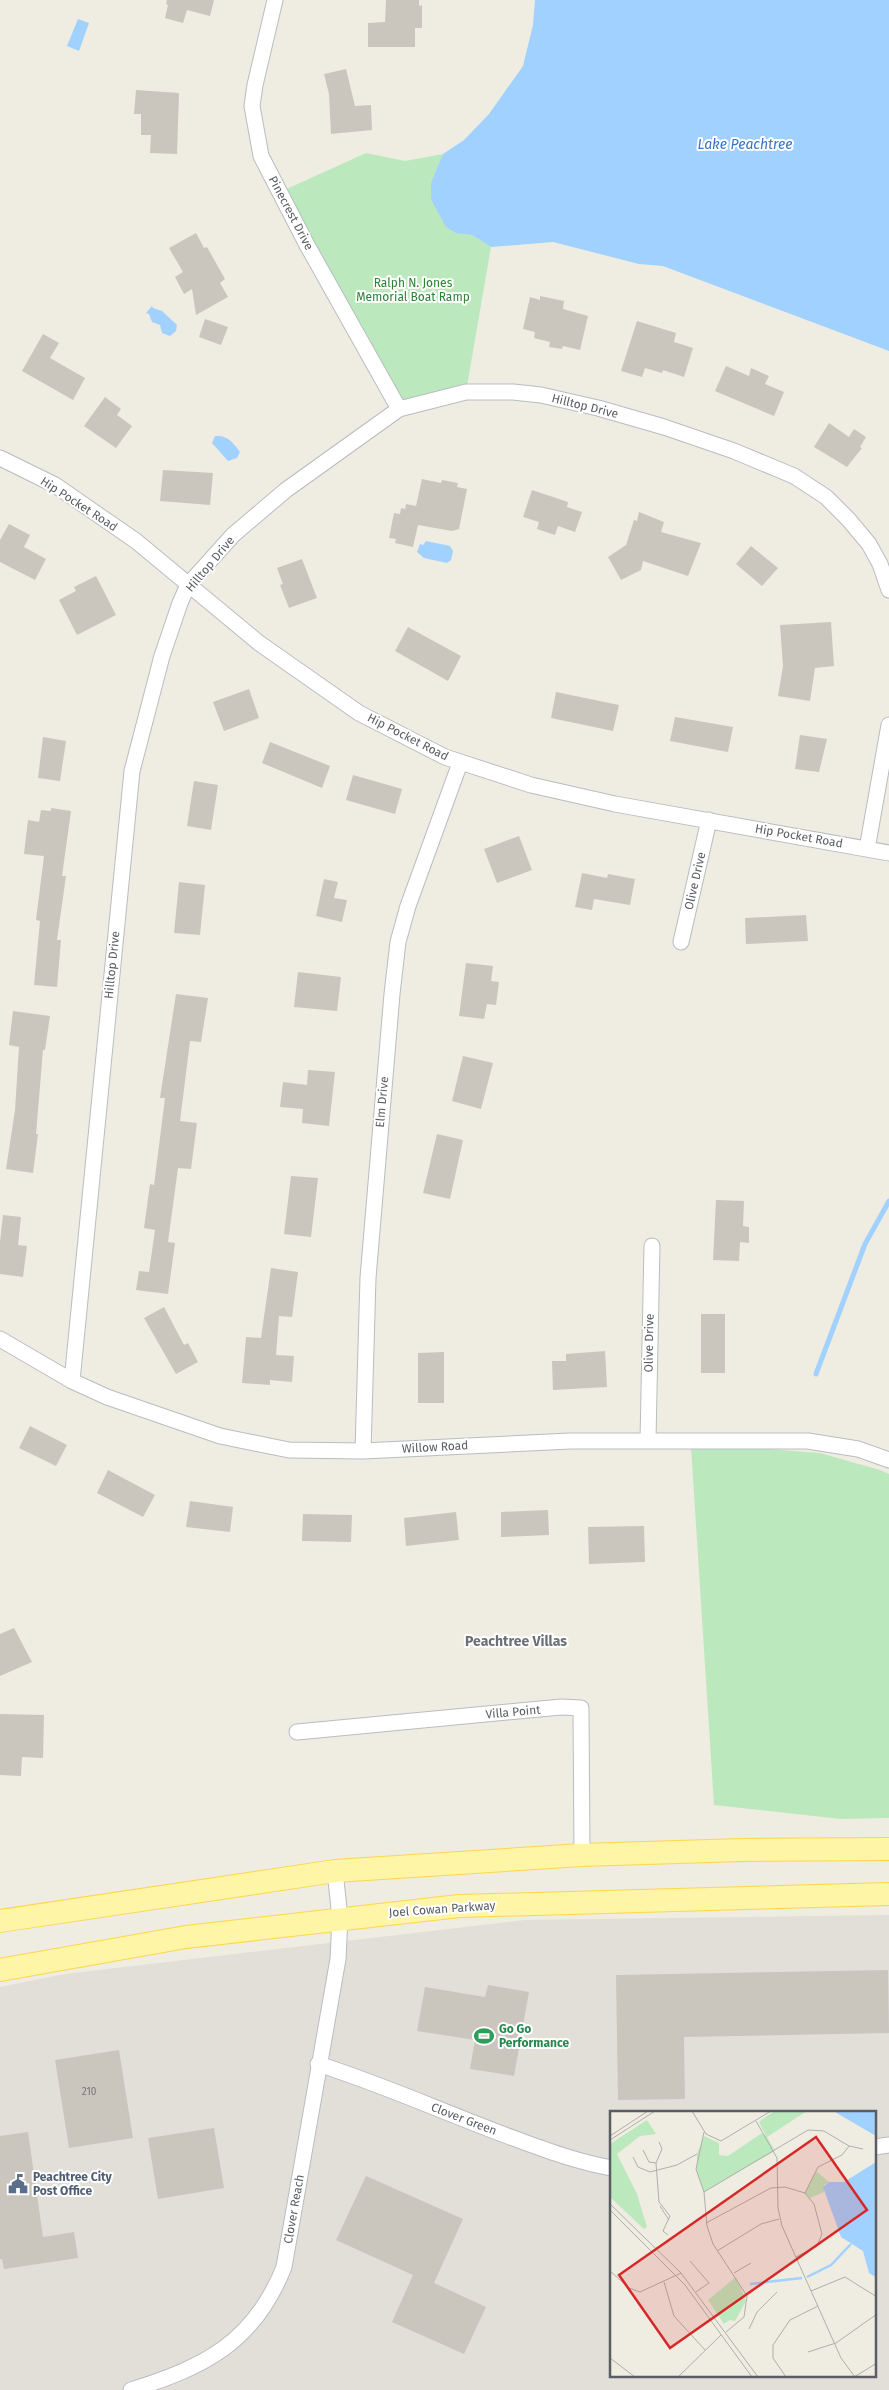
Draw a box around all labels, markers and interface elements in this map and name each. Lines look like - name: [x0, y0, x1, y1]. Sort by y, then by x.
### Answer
- water label: Lake Peachtree: [698, 136, 792, 153]
- street label: Pinecrest Drive: [266, 174, 316, 252]
- park label: Ralph N. Jones Memorial Boat Ramp: [356, 276, 470, 304]
- street label: Hilltop Drive: [550, 391, 620, 421]
- street label: Hip Pocket Road: [38, 474, 120, 534]
- street label: Hilltop Drive: [183, 533, 237, 595]
- street label: Hip Pocket Road: [365, 711, 451, 763]
- street label: Hip Pocket Road: [754, 821, 844, 851]
- street label: Olive Drive: [682, 851, 708, 911]
- street label: Hilltop Drive: [101, 930, 123, 1000]
- street label: Elm Drive: [373, 1076, 391, 1128]
- street label: Olive Drive: [641, 1313, 657, 1373]
- street label: Willow Road: [401, 1438, 469, 1456]
- district label: Peachtree Villas: [465, 1633, 567, 1650]
- street label: Villa Point: [485, 1703, 542, 1721]
- street label: Joel Cowan Parkway: [388, 1898, 496, 1920]
- place label: Go Go Performance: [499, 2022, 569, 2050]
- sports icon: Go Go Performance: [473, 2025, 495, 2047]
- house number: 210: [82, 2086, 97, 2098]
- street label: Clover Green: [429, 2100, 499, 2138]
- inset map: [610, 2111, 876, 2378]
- place label: Peachtree City Post Office: [33, 2170, 113, 2198]
- public building icon: Peachtree City Post Office: [7, 2173, 29, 2195]
- street label: Clover Reach: [281, 2173, 307, 2245]

